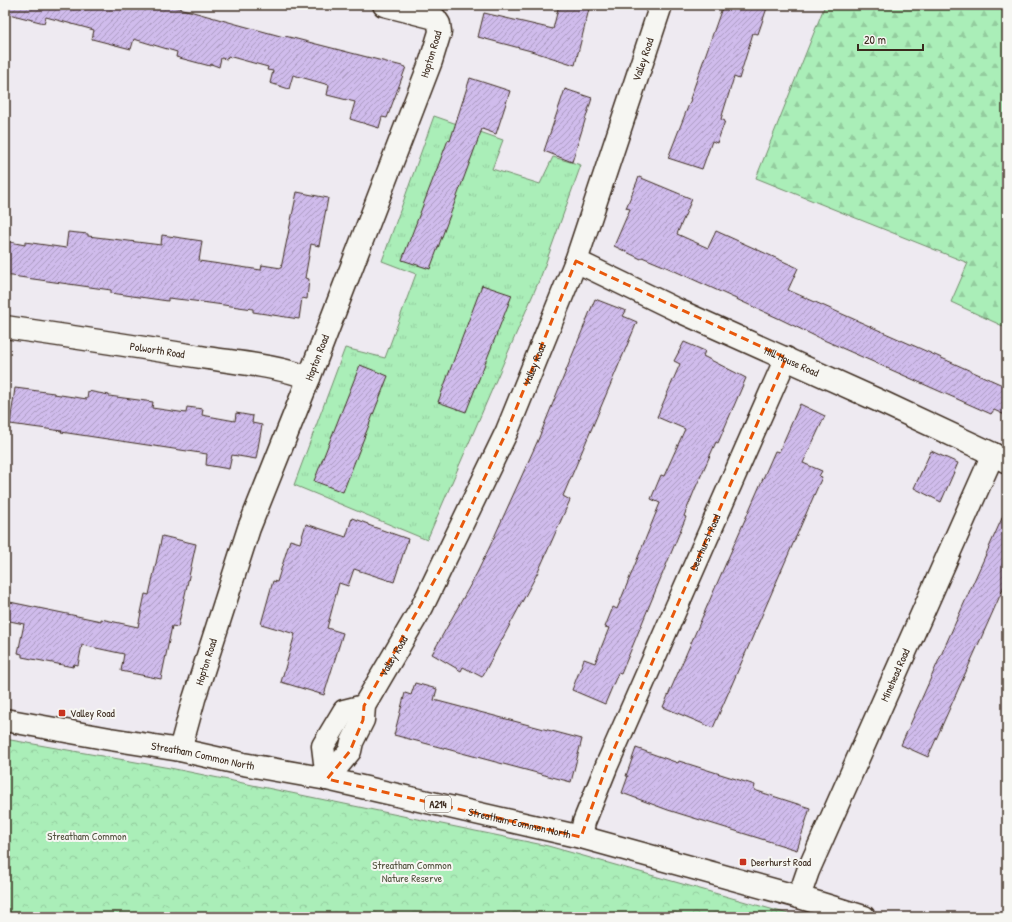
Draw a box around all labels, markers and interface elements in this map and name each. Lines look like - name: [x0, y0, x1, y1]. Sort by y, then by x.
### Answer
- scale bar: [858, 26, 923, 52]
- street label: Hopton Road: [417, 28, 445, 79]
- text: 20 m: [864, 31, 886, 48]
- street label: Valley Road: [629, 35, 657, 83]
- street label: Hopton Road: [302, 332, 332, 382]
- street label: Polworth Road: [129, 339, 186, 361]
- street label: Valley Road: [519, 340, 549, 388]
- street label: Hill House Road: [762, 343, 822, 380]
- street label: Deerhurst Road: [686, 511, 724, 573]
- street label: Valley Road: [376, 633, 411, 679]
- street label: Hopton Road: [192, 636, 220, 687]
- street label: Minehead Road: [877, 646, 913, 704]
- place label: Valley Road: [70, 706, 116, 720]
- marker: Valley Road: [57, 708, 67, 718]
- street label: Streatham Common North: [150, 739, 256, 773]
- road number: A214: [425, 796, 451, 812]
- street label: Streatham Common North: [467, 805, 573, 842]
- park label: Streatham Common: [47, 829, 127, 843]
- place label: Deerhurst Road: [751, 855, 812, 869]
- marker: Deerhurst Road: [738, 857, 748, 867]
- park label: Streatham Common Nature Reserve: [372, 858, 452, 885]

